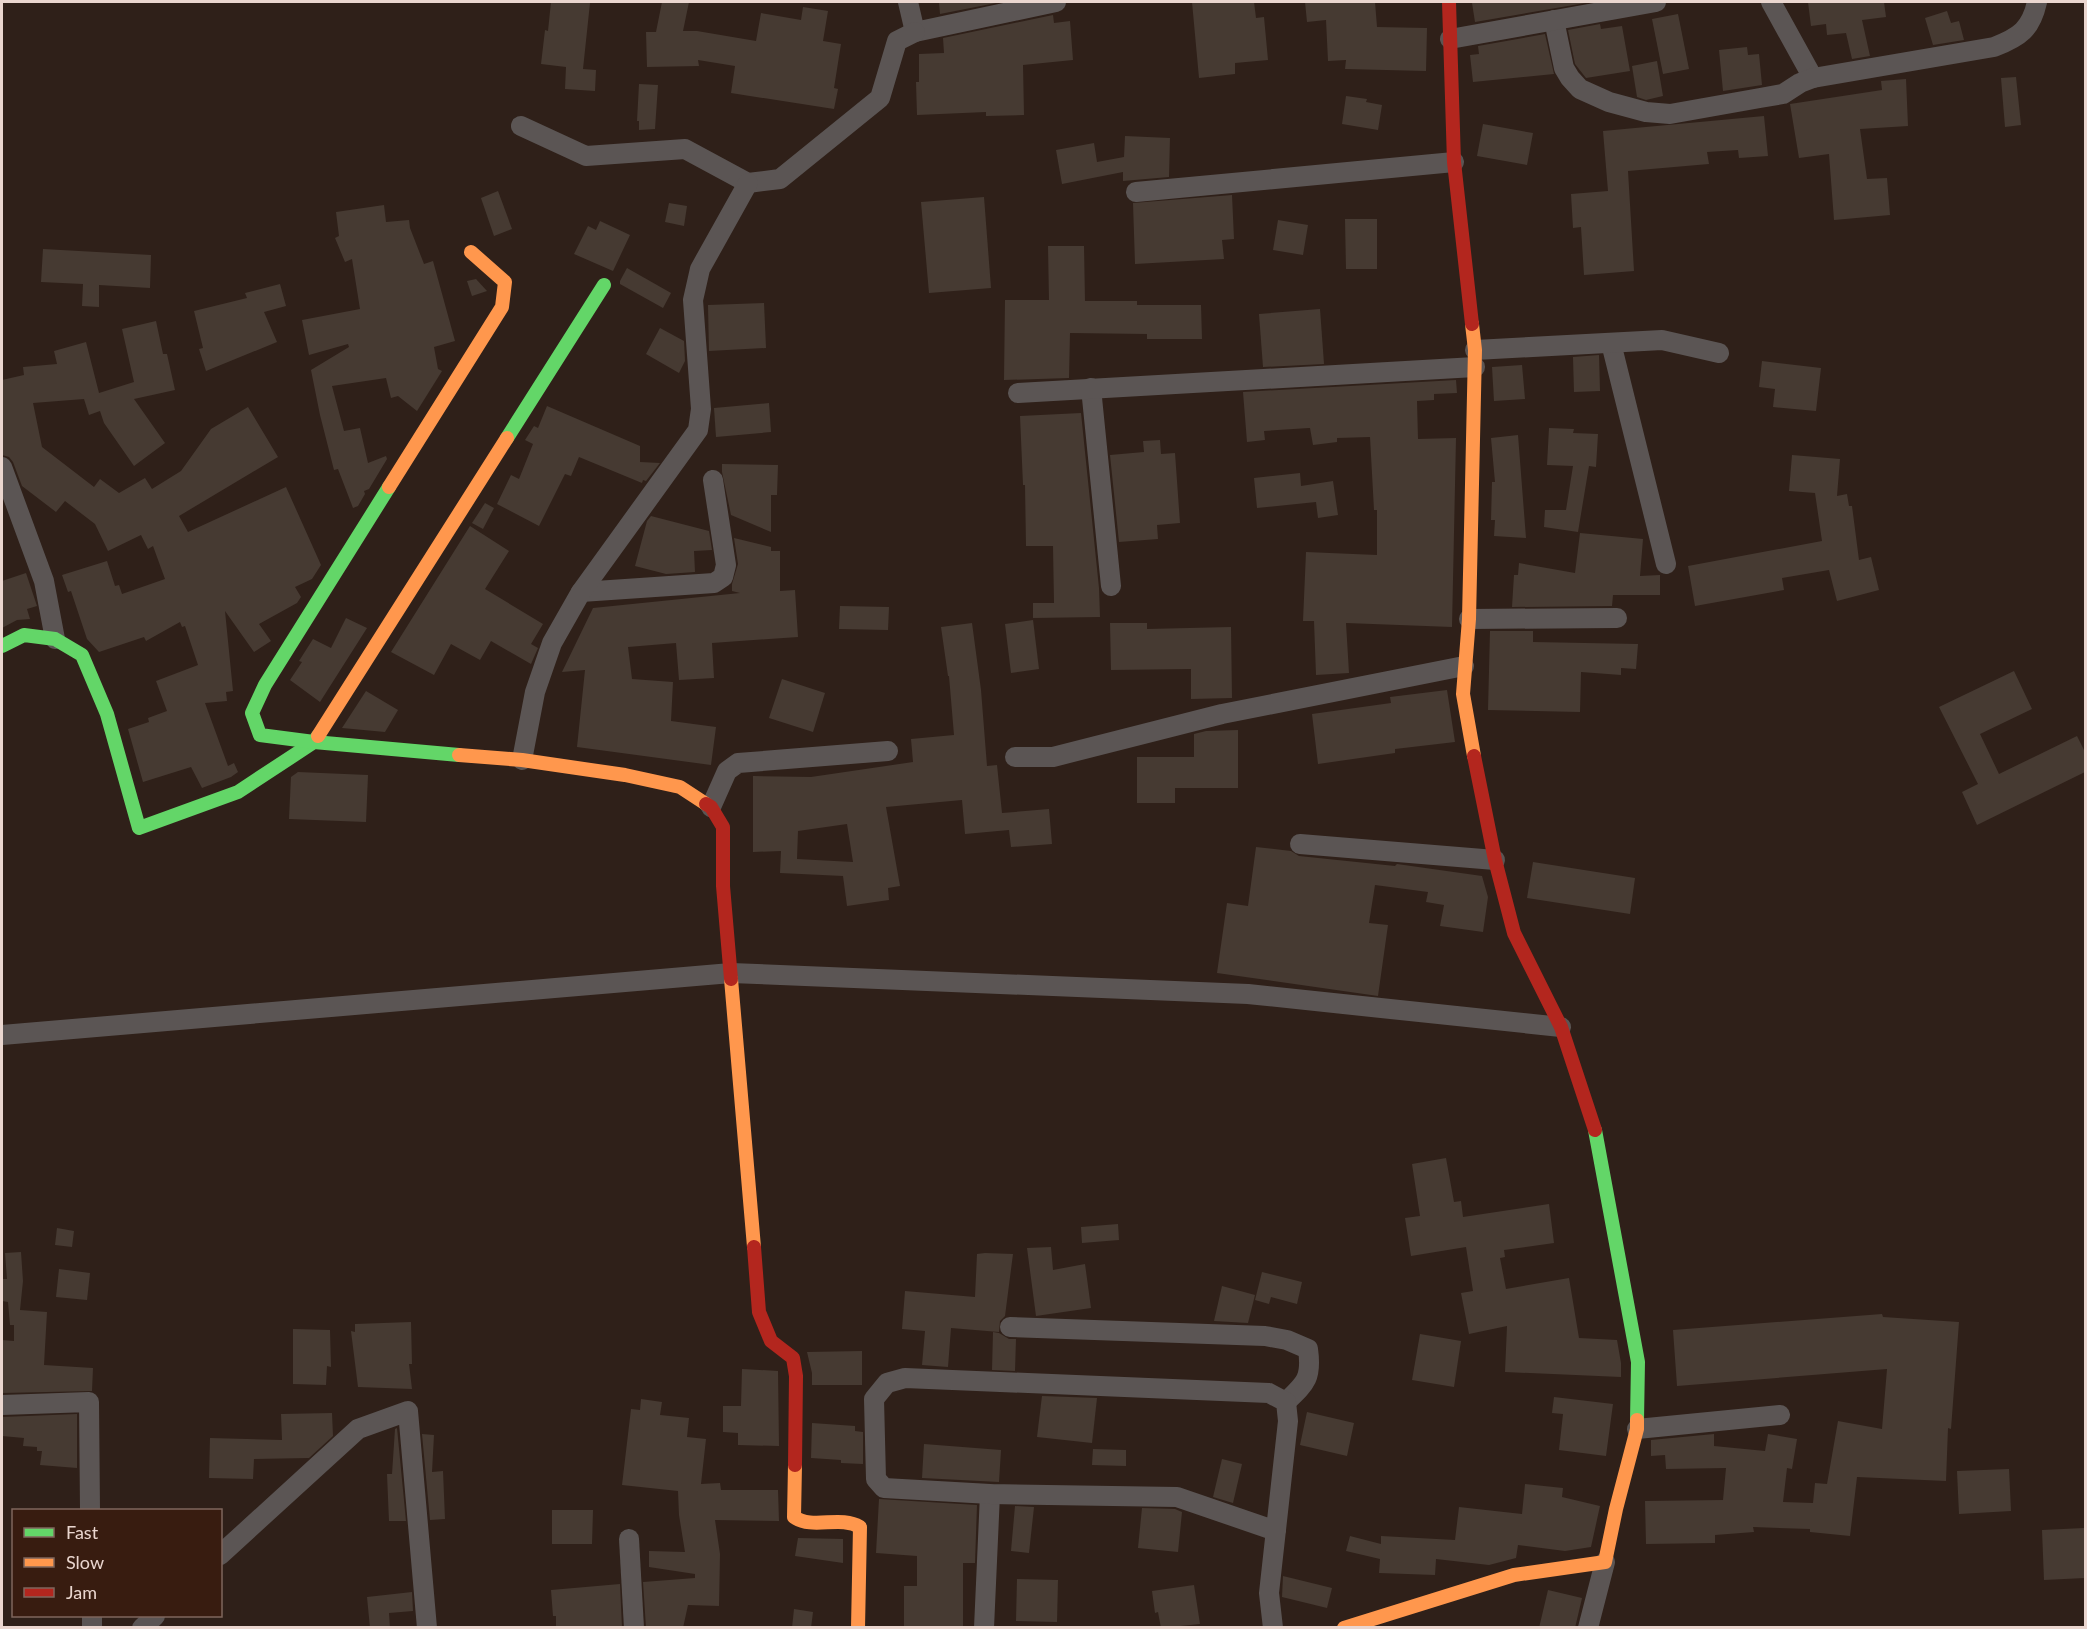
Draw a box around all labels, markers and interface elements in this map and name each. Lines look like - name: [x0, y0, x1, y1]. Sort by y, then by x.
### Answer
- legend: [12, 1509, 222, 1617]
- text: Fast: [66, 1521, 99, 1543]
- text: Slow: [66, 1551, 104, 1573]
- text: Jam: [66, 1581, 97, 1603]

